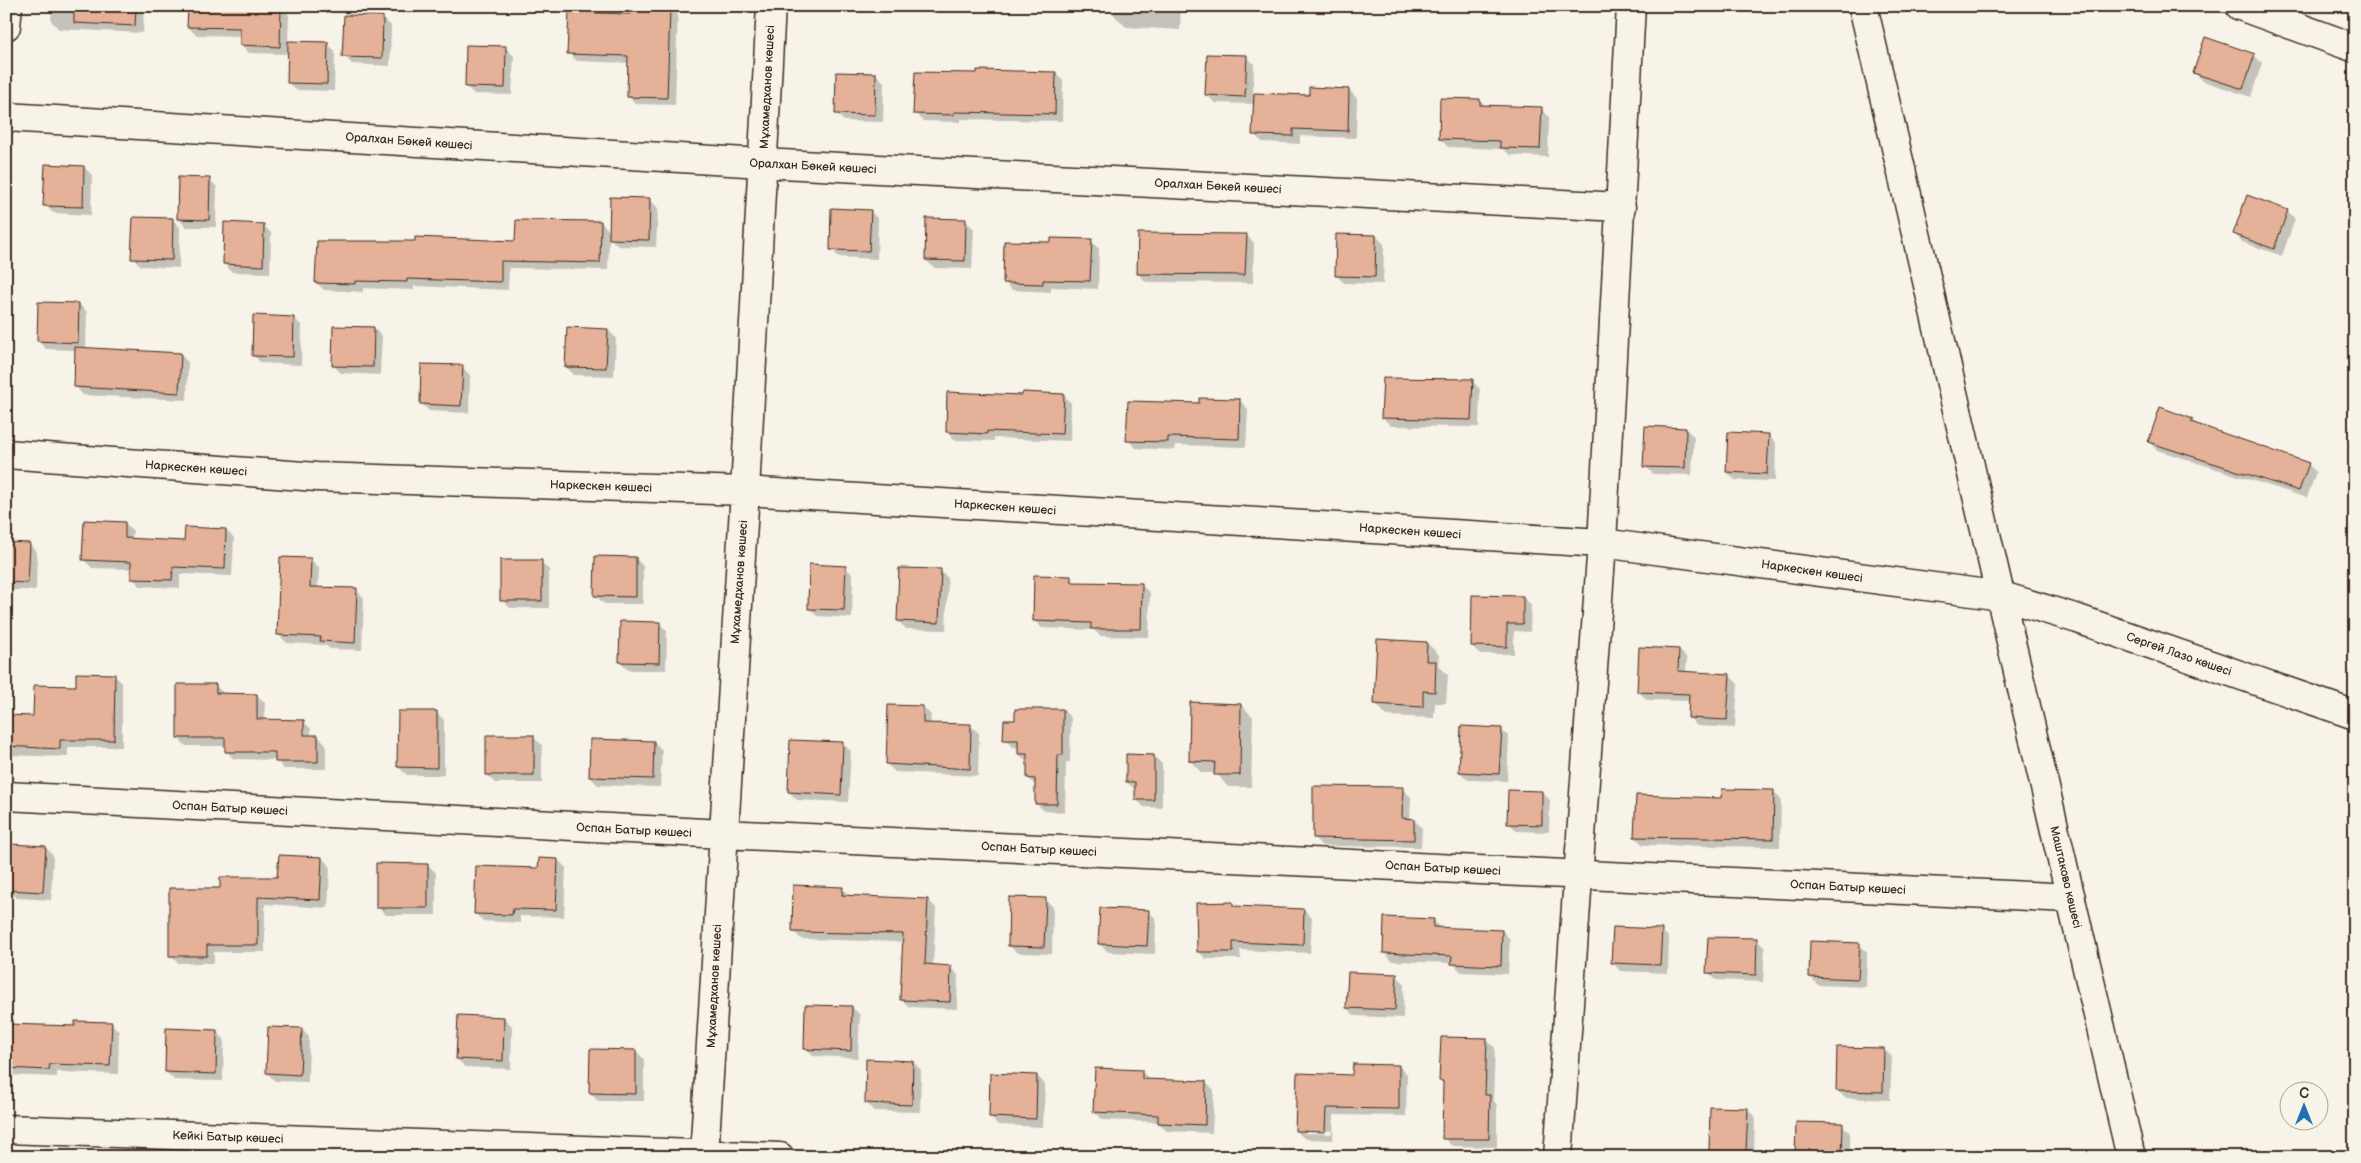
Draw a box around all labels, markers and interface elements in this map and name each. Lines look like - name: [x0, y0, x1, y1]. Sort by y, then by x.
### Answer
- street label: Мұхамедханов көшесі: [757, 25, 778, 149]
- street label: Оралхан Бөкей көшесі: [345, 130, 473, 153]
- street label: Оралхан Бөкей көшесі: [749, 156, 877, 177]
- street label: Оралхан Бөкей көшесі: [1154, 176, 1282, 197]
- street label: Наркескен көшесі: [144, 457, 248, 480]
- street label: Наркескен көшесі: [550, 477, 652, 496]
- street label: Наркескен көшесі: [953, 496, 1057, 519]
- street label: Мұхамедханов көшесі: [728, 520, 751, 645]
- street label: Наркескен көшесі: [1358, 520, 1462, 543]
- street label: Наркескен көшесі: [1760, 557, 1864, 586]
- street label: Сергей Лазо көшесі: [2124, 629, 2234, 680]
- street label: Оспан Батыр көшесі: [172, 798, 288, 819]
- street label: Оспан Батыр көшесі: [576, 820, 692, 841]
- street label: Маштаково көшесі: [2046, 824, 2085, 930]
- street label: Оспан Батыр көшесі: [981, 839, 1097, 860]
- street label: Оспан Батыр көшесі: [1385, 858, 1501, 879]
- street label: Оспан Батыр көшесі: [1790, 877, 1906, 898]
- street label: Мұхамедханов көшесі: [704, 924, 725, 1048]
- north arrow: [2278, 1080, 2328, 1130]
- text: С: [2299, 1085, 2309, 1102]
- street label: Кейкі Батыр көшесі: [172, 1128, 284, 1147]

